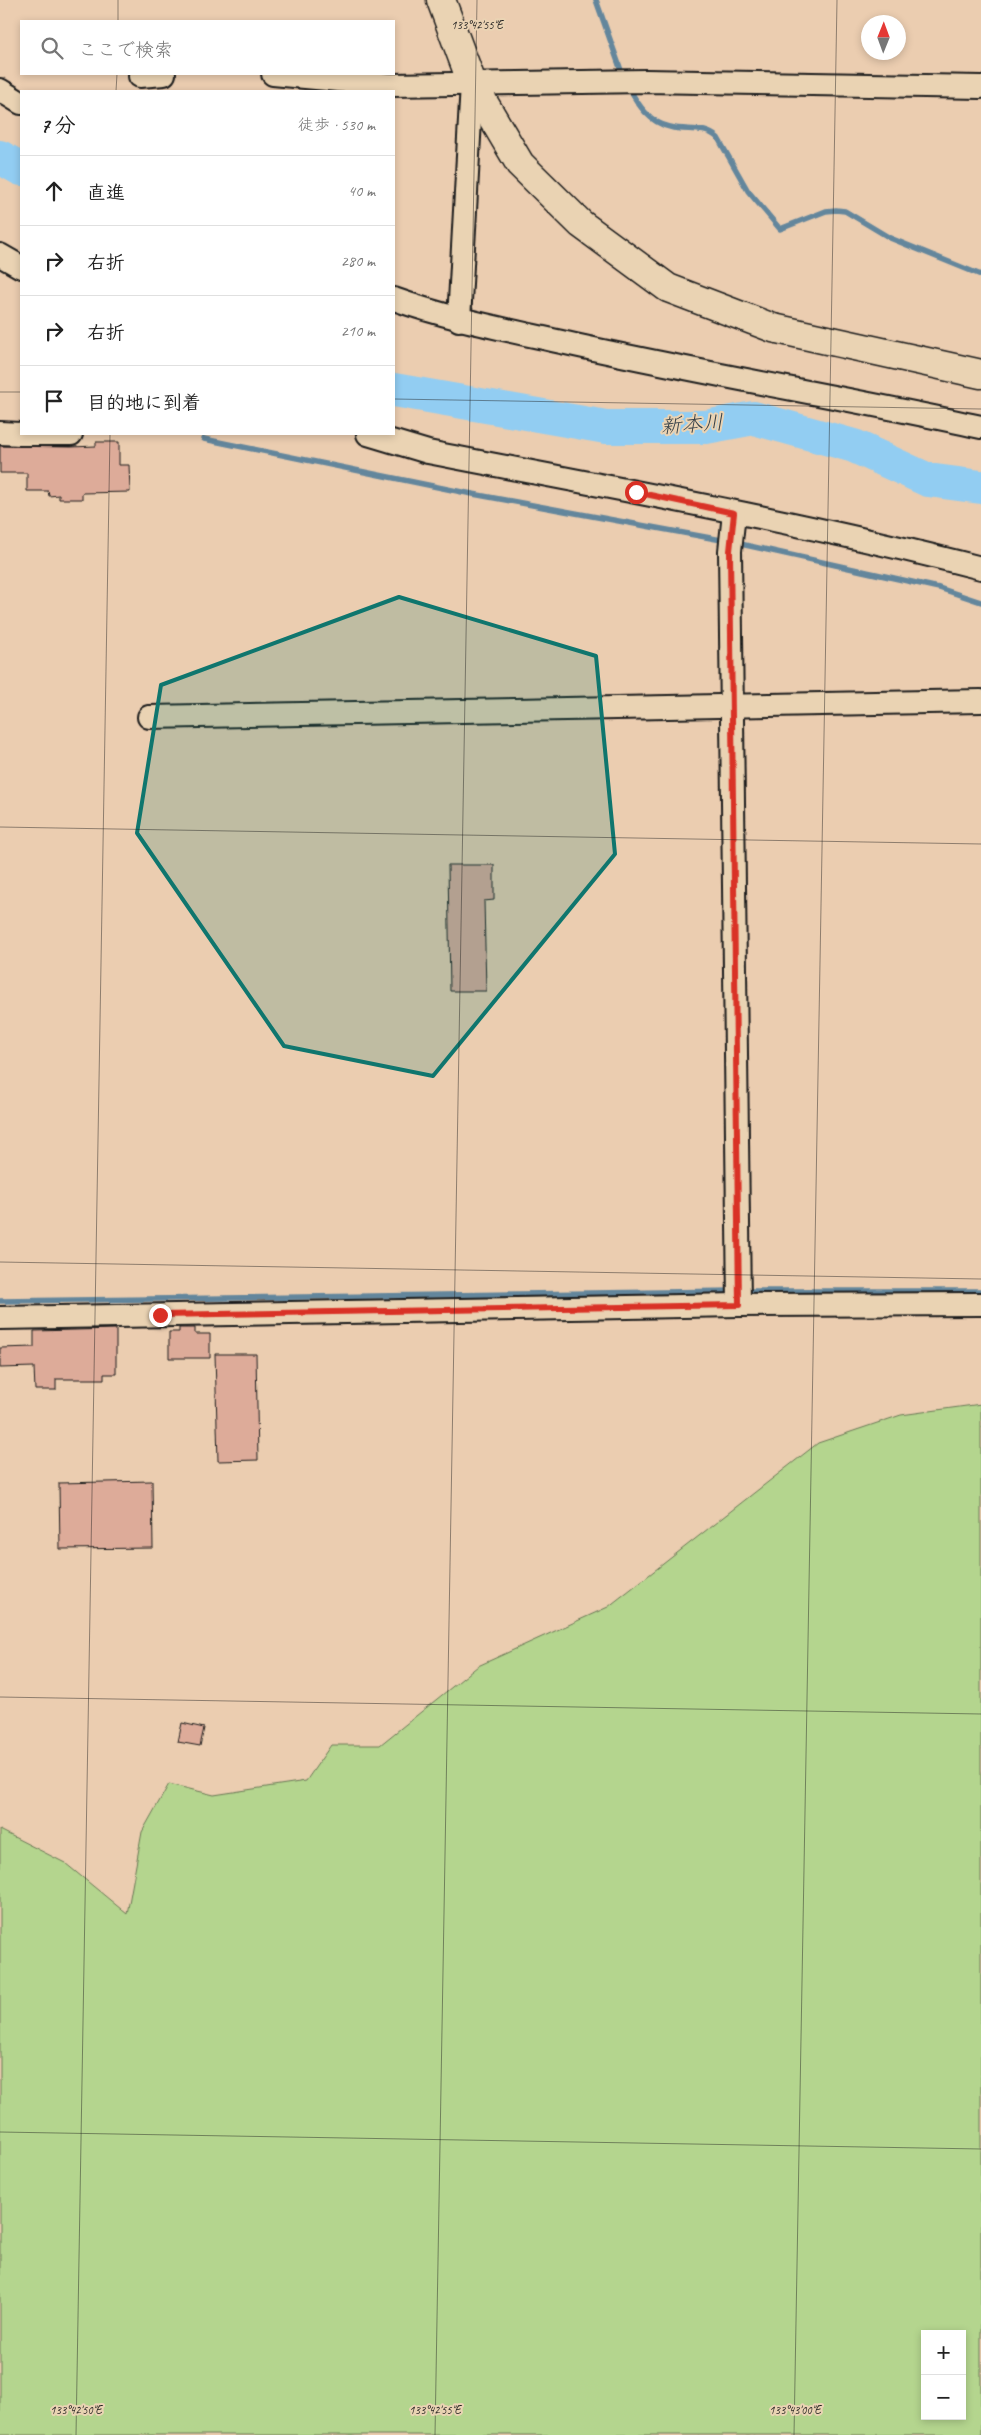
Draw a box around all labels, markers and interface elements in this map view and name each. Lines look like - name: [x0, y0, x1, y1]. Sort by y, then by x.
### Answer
- north arrow: [861, 15, 906, 60]
- text: 133°42'55"E: [451, 17, 505, 33]
- search box: [20, 20, 395, 75]
- icon: search: [38, 34, 66, 62]
- text: ここで検索: [78, 38, 173, 62]
- text: 7 分: [40, 112, 75, 138]
- text: 徒歩 · 530 m: [298, 115, 375, 135]
- icon: ahead: [40, 177, 68, 205]
- text: 直進: [87, 181, 125, 205]
- text: 40 m: [348, 181, 375, 201]
- icon: right: [40, 247, 68, 275]
- text: 右折: [87, 251, 125, 275]
- text: 280 m: [341, 251, 375, 271]
- icon: right: [40, 317, 68, 345]
- text: 右折: [87, 321, 125, 345]
- text: 210 m: [341, 321, 375, 341]
- icon: arrive: [40, 387, 68, 415]
- text: 目的地に到着: [87, 391, 201, 415]
- water label: 新本川: [660, 409, 724, 439]
- route start: [625, 481, 648, 504]
- route end: [149, 1304, 172, 1327]
- map controls: [921, 2330, 966, 2420]
- button: +: [921, 2330, 966, 2375]
- button: −: [921, 2375, 966, 2420]
- text: 133°42'50"E: [50, 2402, 104, 2418]
- text: 133°42'55"E: [409, 2402, 463, 2418]
- text: 133°43'00"E: [769, 2402, 823, 2418]

